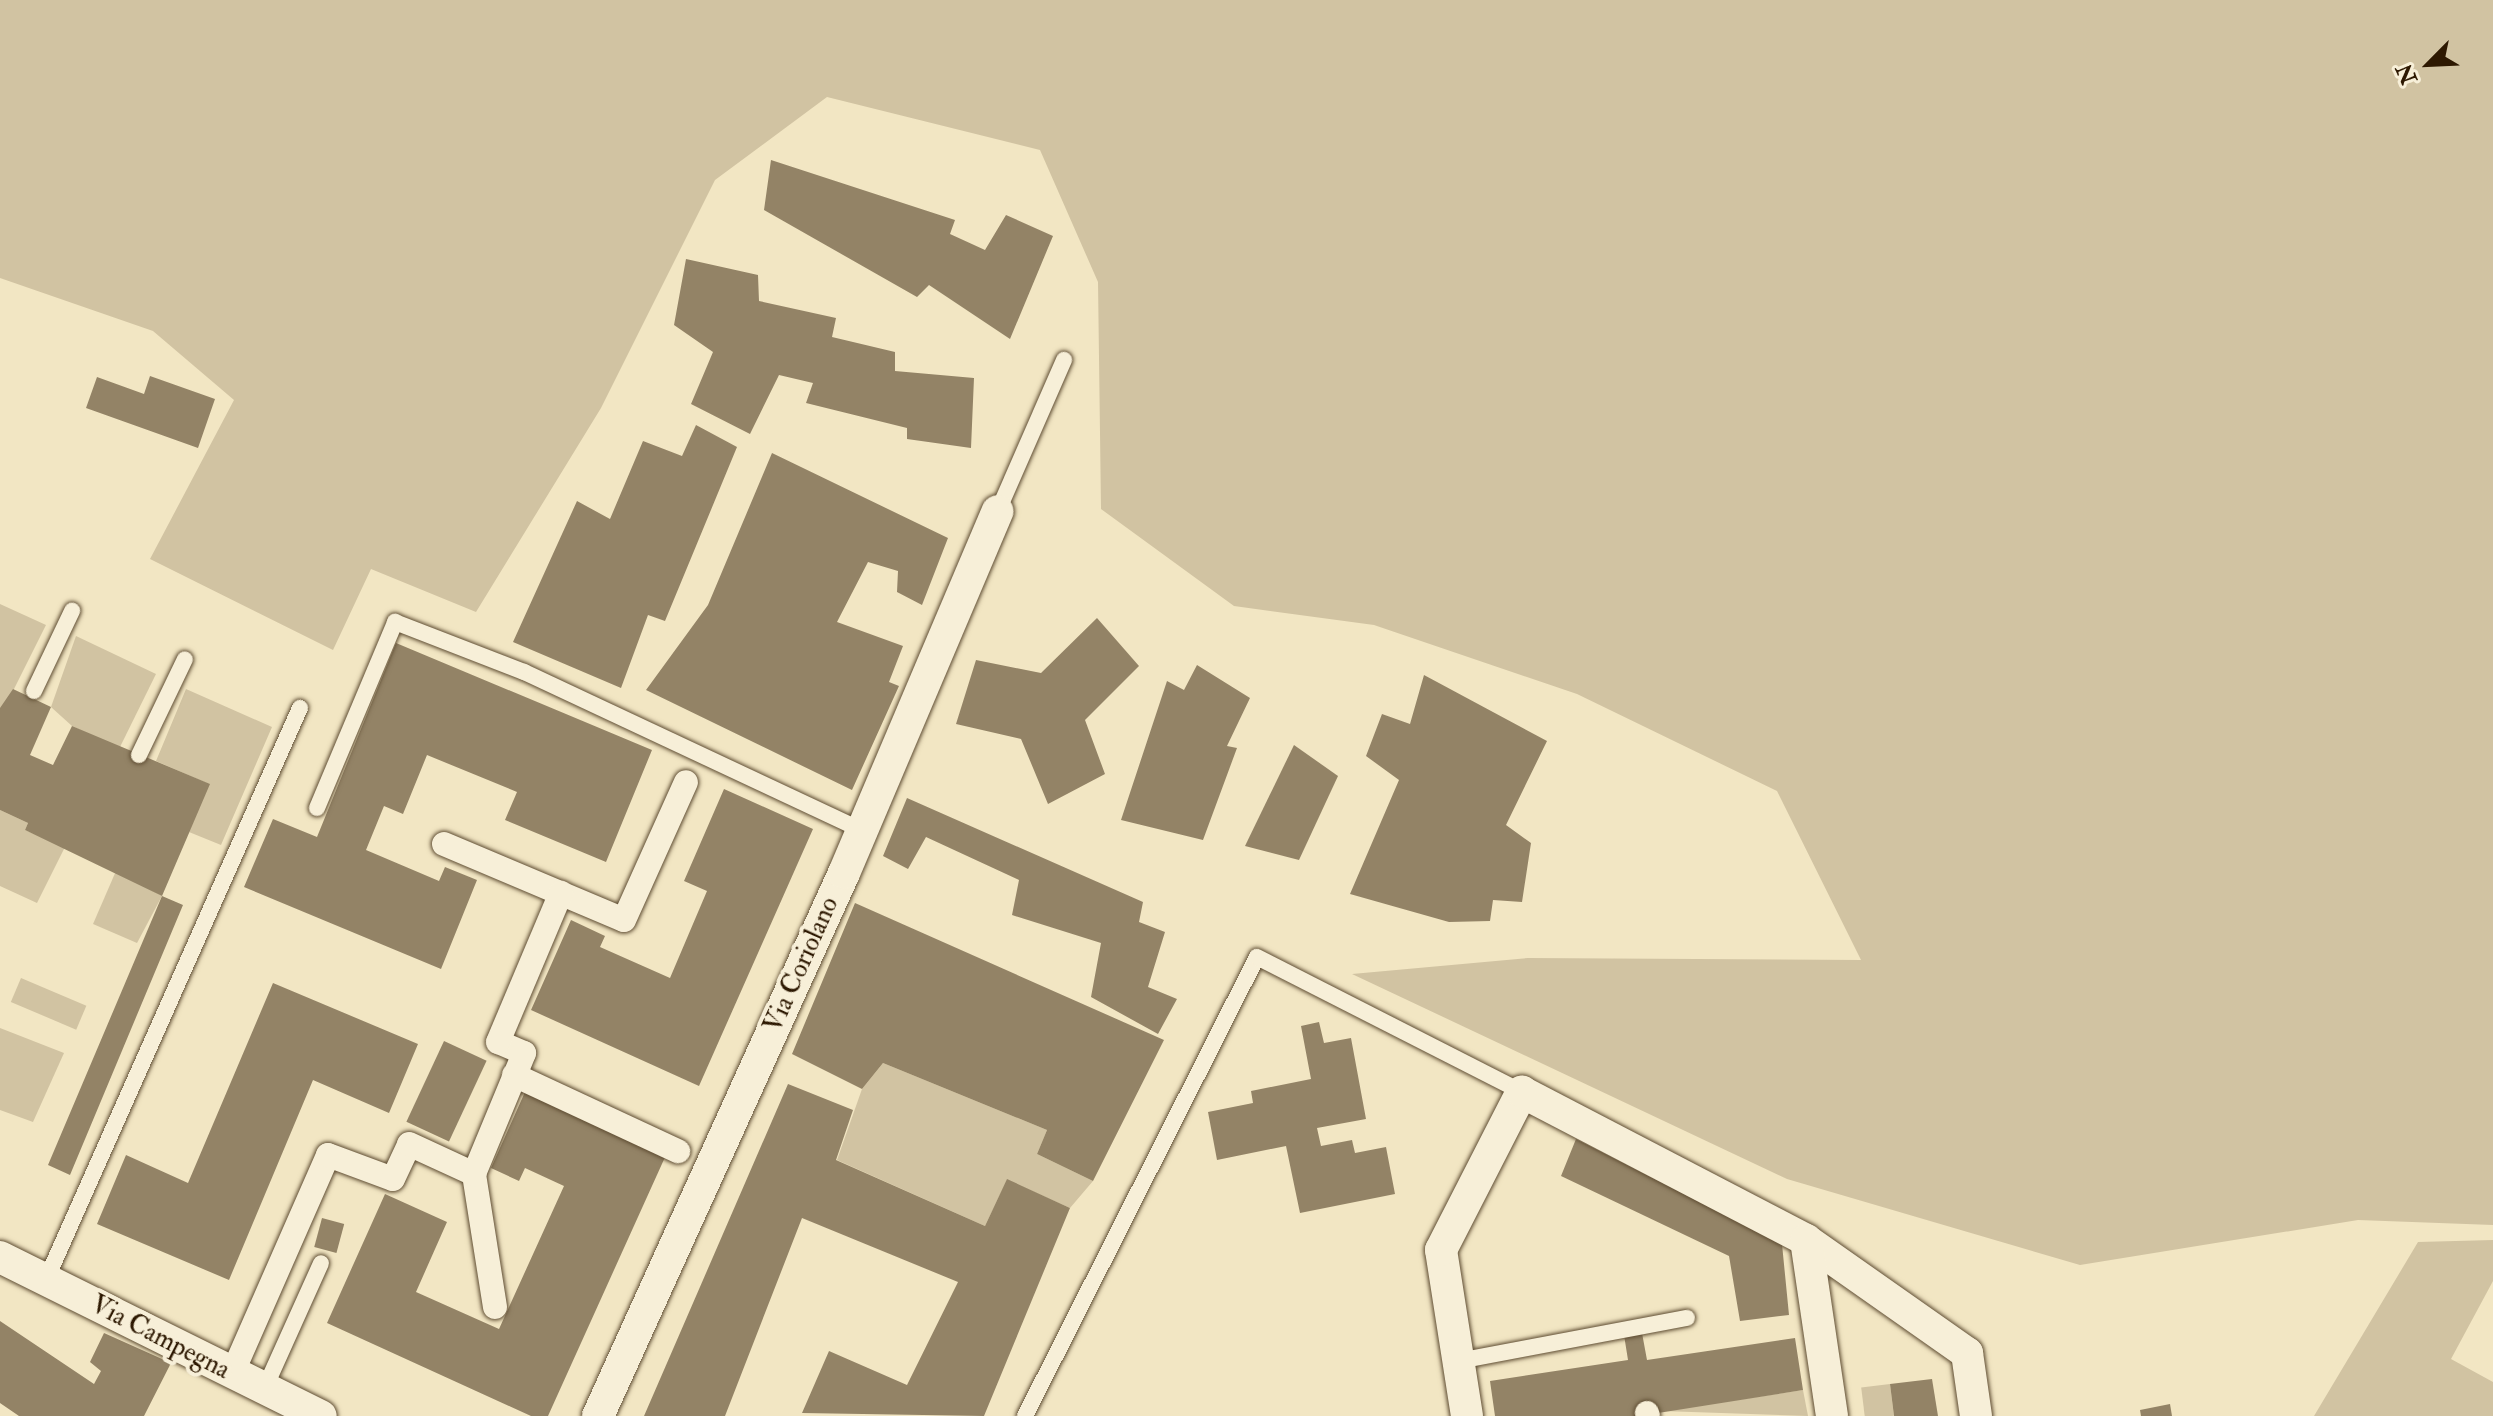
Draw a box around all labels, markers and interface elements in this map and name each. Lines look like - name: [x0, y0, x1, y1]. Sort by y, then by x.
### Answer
- north arrow: [2389, 24, 2469, 104]
- text: N: [2390, 59, 2424, 88]
- street label: Via Coriolano: [758, 892, 846, 1038]
- street label: Via Campegna: [85, 1290, 235, 1386]

